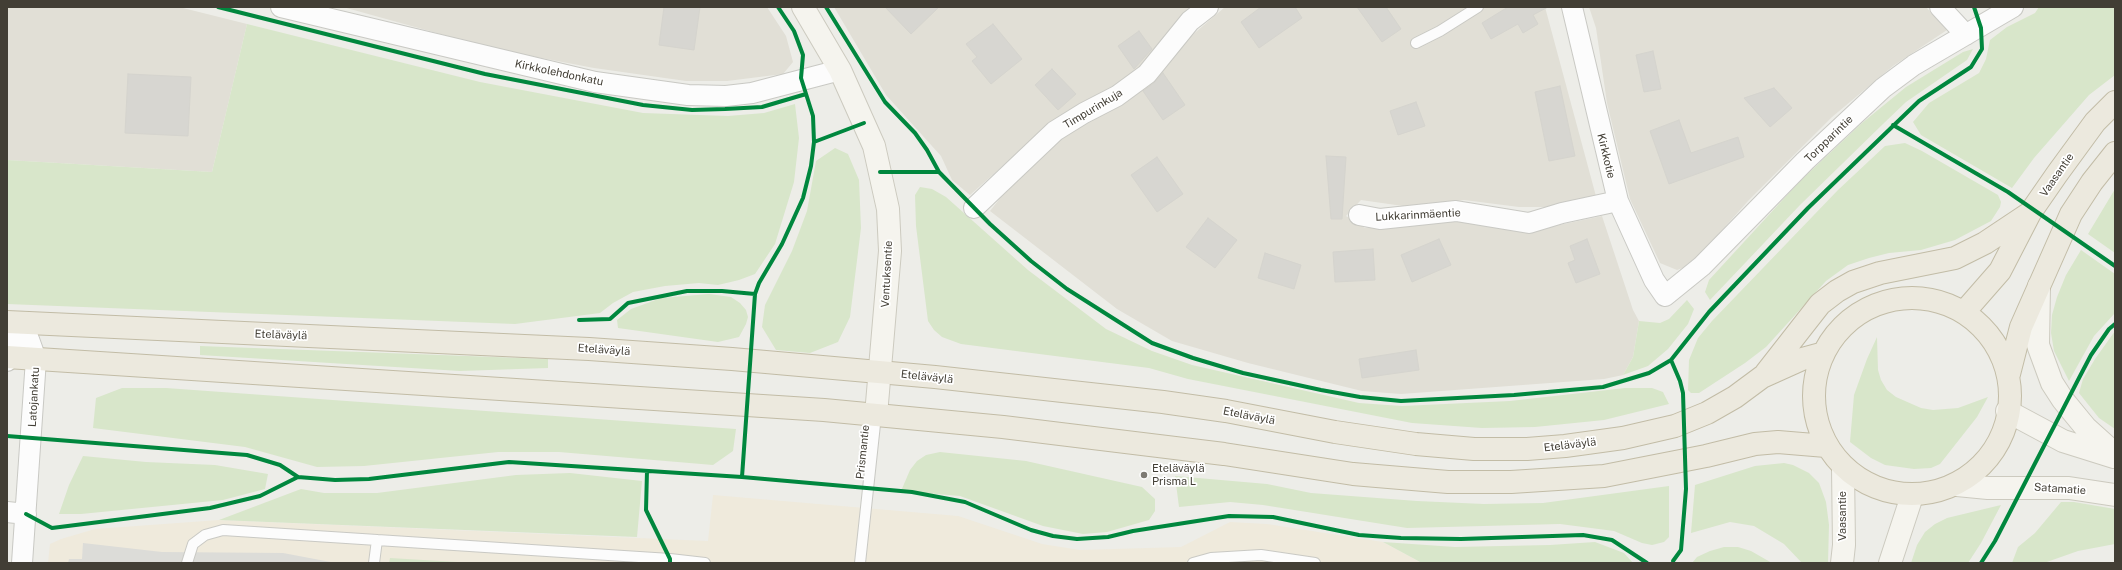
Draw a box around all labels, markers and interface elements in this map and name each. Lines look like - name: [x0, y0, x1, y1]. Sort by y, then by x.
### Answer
- street label: Kirkkolehdonkatu: [514, 57, 604, 89]
- street label: Timpurinkuja: [1061, 86, 1125, 132]
- street label: Torpparintie: [1802, 113, 1856, 165]
- street label: Kirkkotie: [1594, 132, 1618, 180]
- street label: Vaasantie: [2037, 151, 2077, 199]
- street label: Lukkarinmäentie: [1375, 206, 1461, 224]
- street label: Ventuksentie: [879, 240, 895, 308]
- street label: Eteläväylä: [254, 327, 308, 343]
- street label: Eteläväylä: [577, 342, 631, 358]
- street label: Latojankatu: [26, 367, 42, 427]
- street label: Eteläväylä: [900, 368, 954, 386]
- street label: Eteläväylä: [1222, 405, 1276, 427]
- street label: Prismantie: [854, 424, 872, 480]
- street label: Eteläväylä: [1543, 435, 1597, 455]
- place label: Eteläväylä Prisma L: [1152, 462, 1205, 488]
- marker: Eteläväylä Prisma L: [1139, 470, 1149, 480]
- street label: Satamatie: [2034, 481, 2086, 497]
- street label: Vaasantie: [1836, 491, 1850, 541]

